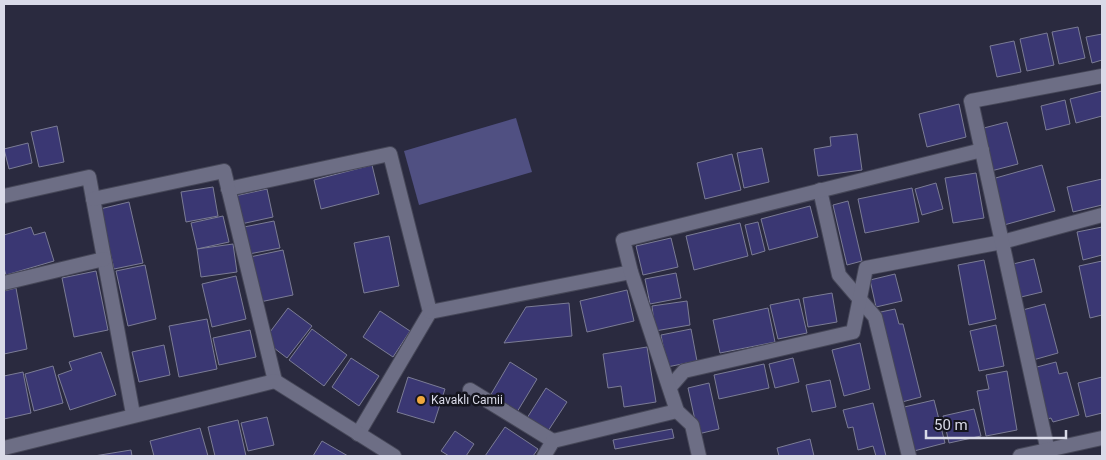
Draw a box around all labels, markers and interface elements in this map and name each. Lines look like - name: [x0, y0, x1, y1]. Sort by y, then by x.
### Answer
- place label: Kavaklı Camii: [431, 393, 503, 407]
- marker: Kavaklı Camii: [415, 394, 427, 406]
- scale bar: [926, 408, 1066, 440]
- text: 50 m: [934, 416, 968, 434]

